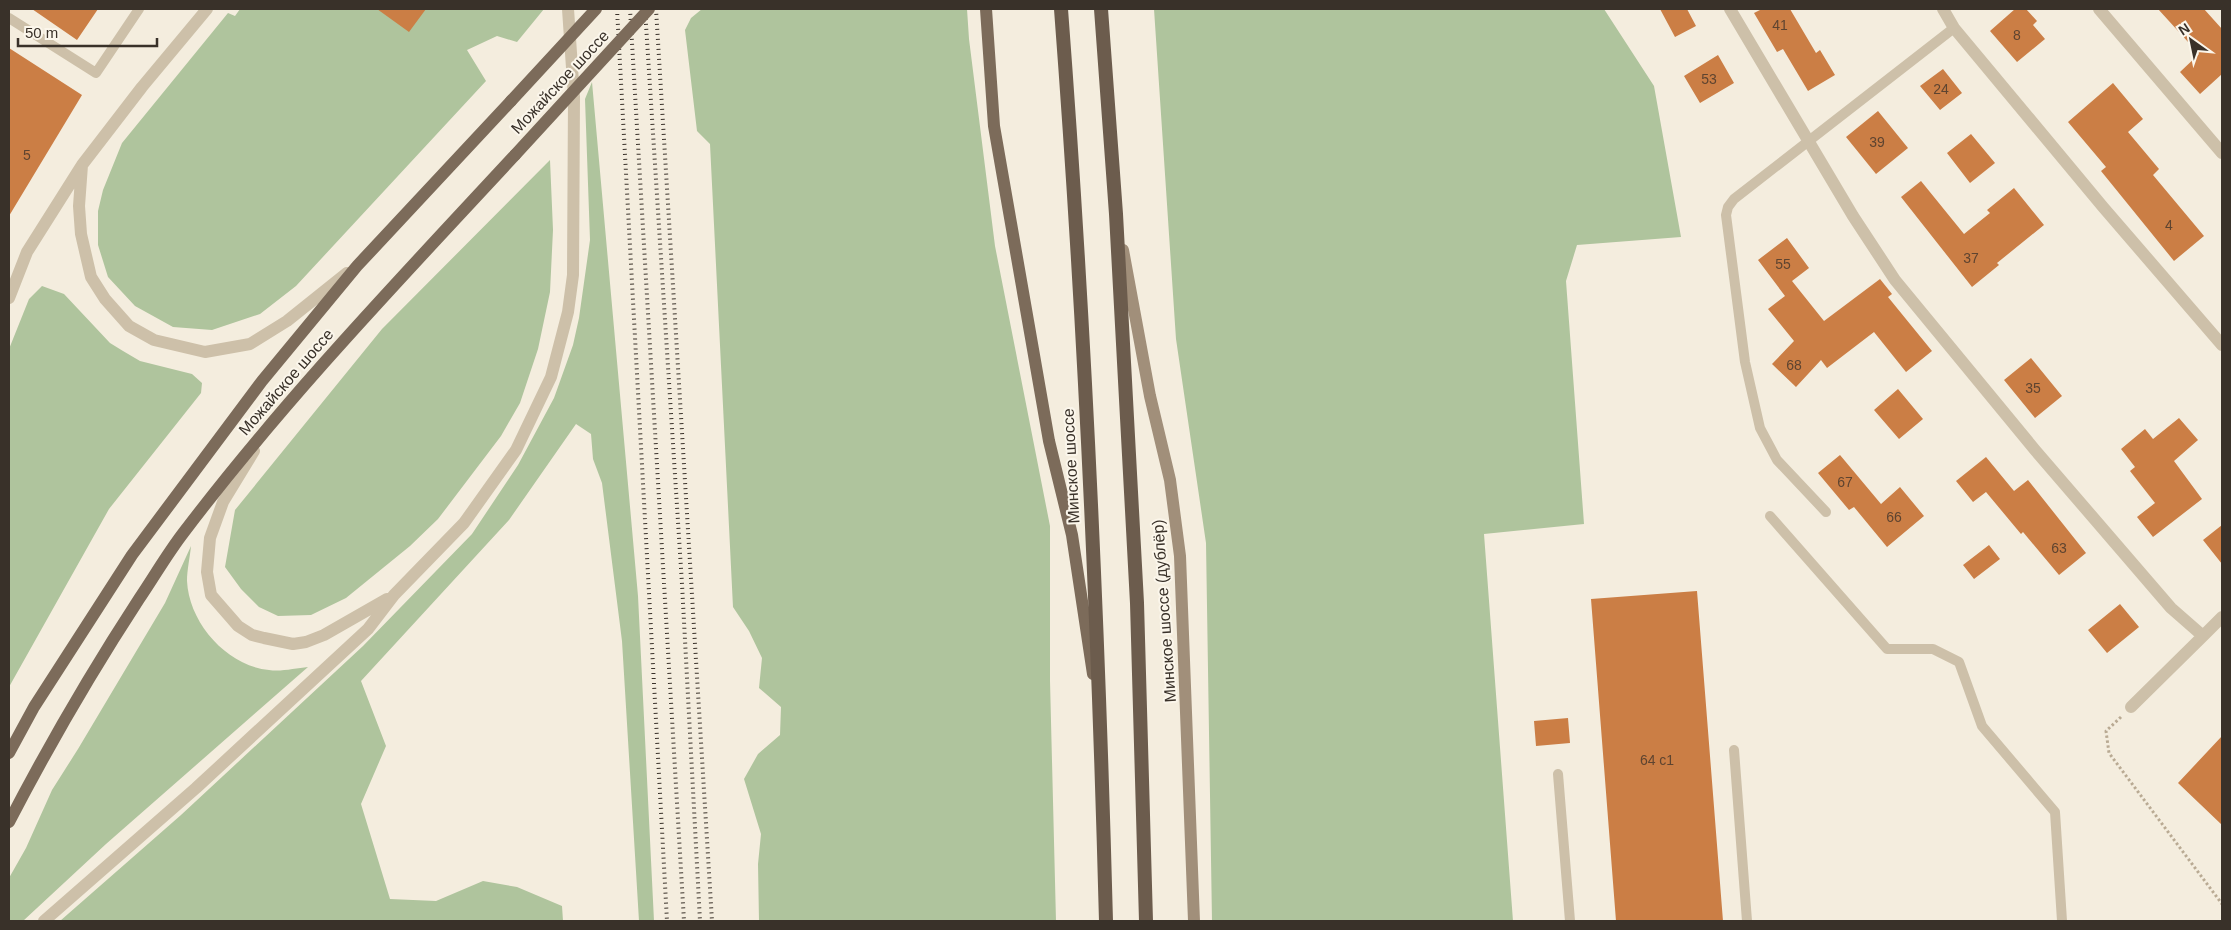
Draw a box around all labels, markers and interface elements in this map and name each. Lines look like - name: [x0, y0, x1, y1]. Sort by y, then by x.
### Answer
- scale bar: [18, 15, 156, 47]
- north arrow: [2166, 15, 2216, 65]
- house number: 41: [1772, 17, 1788, 33]
- text: N: [2175, 20, 2193, 39]
- text: 50 m: [25, 24, 58, 41]
- street label: Можайское шоссе: [508, 27, 612, 137]
- house number: 8: [2013, 27, 2021, 43]
- house number: 53: [1701, 71, 1717, 87]
- house number: 24: [1933, 81, 1949, 97]
- house number: 39: [1869, 134, 1885, 150]
- house number: 5: [23, 147, 31, 163]
- house number: 4: [2165, 217, 2173, 233]
- house number: 37: [1963, 250, 1979, 266]
- house number: 55: [1775, 256, 1791, 272]
- street label: Можайское шоссе: [235, 325, 337, 438]
- house number: 68: [1786, 357, 1802, 373]
- house number: 35: [2025, 380, 2041, 396]
- street label: Минское шоссе: [1059, 408, 1083, 524]
- house number: 67: [1837, 474, 1853, 490]
- house number: 66: [1886, 509, 1902, 525]
- street label: Минское шоссе (дублёр): [1149, 519, 1179, 703]
- house number: 63: [2051, 540, 2067, 556]
- house number: 64 с1: [1640, 752, 1674, 768]

